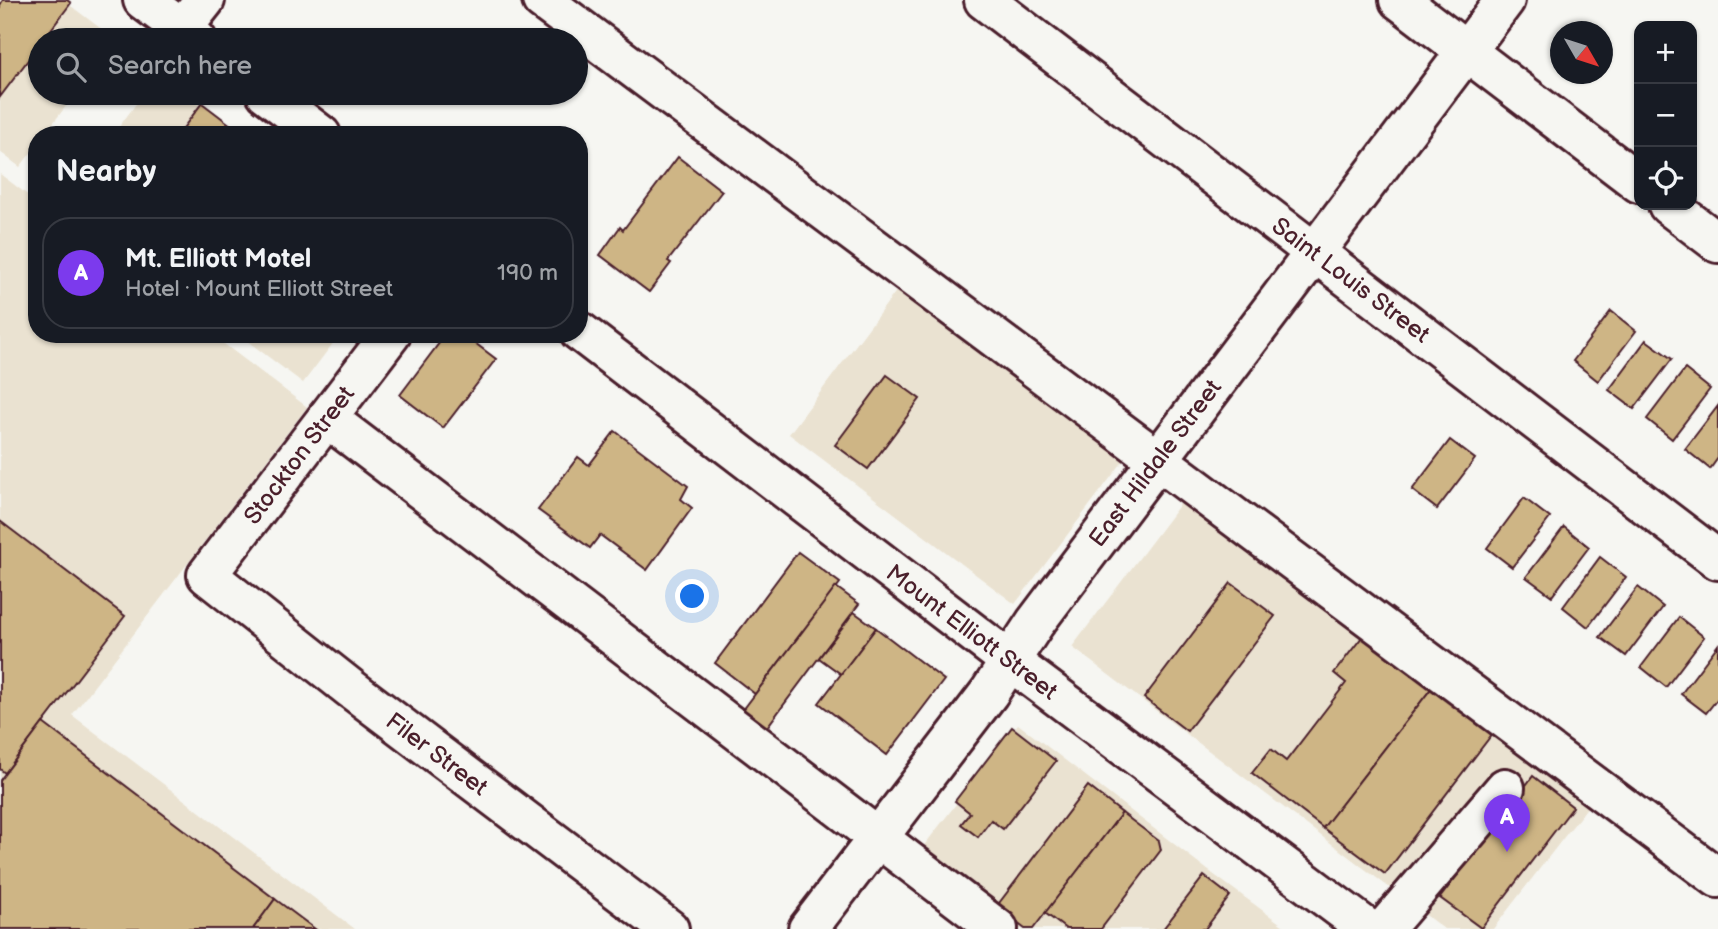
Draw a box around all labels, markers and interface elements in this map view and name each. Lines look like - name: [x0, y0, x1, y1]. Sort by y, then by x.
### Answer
- north arrow: [1550, 21, 1613, 84]
- map controls: [1634, 21, 1697, 210]
- button: +: [1634, 21, 1697, 84]
- search box: [28, 28, 588, 105]
- icon: search: [52, 48, 90, 86]
- text: Search here: [108, 51, 252, 82]
- button: −: [1634, 84, 1697, 147]
- button: locate: [1634, 147, 1697, 210]
- text: Nearby: [56, 154, 156, 190]
- street label: Saint Louis Street: [1266, 212, 1436, 350]
- text: Mt. Elliott Motel: [125, 244, 311, 275]
- text: A: [74, 259, 88, 287]
- text: 190 m: [497, 259, 558, 287]
- text: Hotel · Mount Elliott Street: [125, 275, 393, 303]
- street label: East Hildale Street: [1083, 373, 1228, 553]
- street label: Stockton Street: [238, 380, 361, 530]
- street label: Mount Elliott Street: [880, 559, 1064, 707]
- your location: [675, 579, 709, 613]
- street label: Filer Street: [380, 707, 494, 802]
- pin: A: [1484, 794, 1530, 852]

